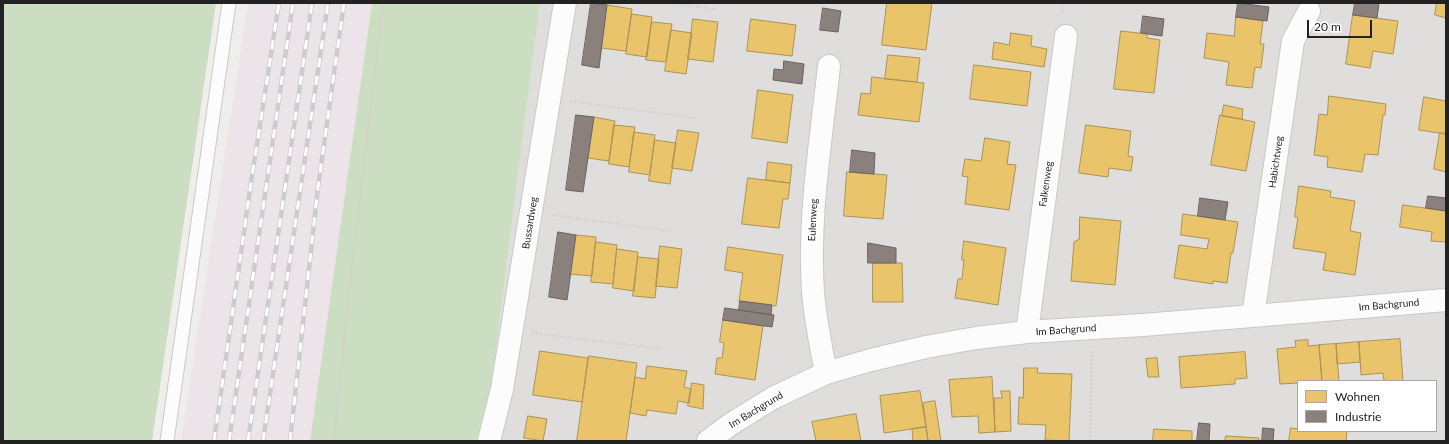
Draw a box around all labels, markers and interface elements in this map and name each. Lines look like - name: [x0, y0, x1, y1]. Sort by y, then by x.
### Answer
- scale bar: [1309, 12, 1374, 38]
- text: 20 m: [1314, 19, 1341, 34]
- street label: Habichtweg: [1266, 135, 1286, 189]
- street label: Falkenweg: [1037, 160, 1055, 208]
- street label: Bussardweg: [520, 196, 540, 250]
- street label: Eulenweg: [806, 198, 820, 242]
- street label: Im Bachgrund: [1358, 296, 1420, 314]
- street label: Im Bachgrund: [1035, 322, 1097, 338]
- legend: [1297, 380, 1437, 432]
- street label: Im Bachgrund: [727, 389, 785, 431]
- text: Wohnen: [1335, 389, 1380, 404]
- text: Industrie: [1335, 409, 1381, 424]

